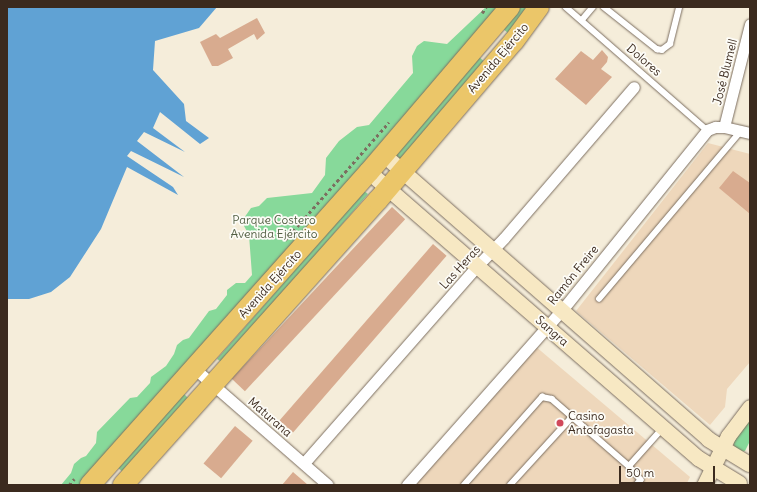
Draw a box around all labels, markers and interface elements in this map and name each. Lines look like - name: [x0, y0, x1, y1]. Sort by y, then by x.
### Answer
- street label: Avenida Ejército: [465, 20, 531, 96]
- street label: José Blumell: [710, 37, 740, 107]
- street label: Dolores: [624, 41, 664, 79]
- park label: Parque Costero Avenida Ejército: [231, 213, 317, 241]
- street label: Las Heras: [437, 242, 483, 292]
- street label: Ramón Freire: [545, 242, 601, 308]
- street label: Avenida Ejército: [236, 247, 304, 321]
- street label: Sangra: [533, 313, 571, 349]
- street label: Maturana: [245, 394, 295, 440]
- place label: Casino Antofagasta: [568, 409, 634, 437]
- marker: Casino Antofagasta: [555, 418, 565, 428]
- scale bar: [621, 458, 717, 484]
- text: 50 m: [626, 465, 654, 480]

